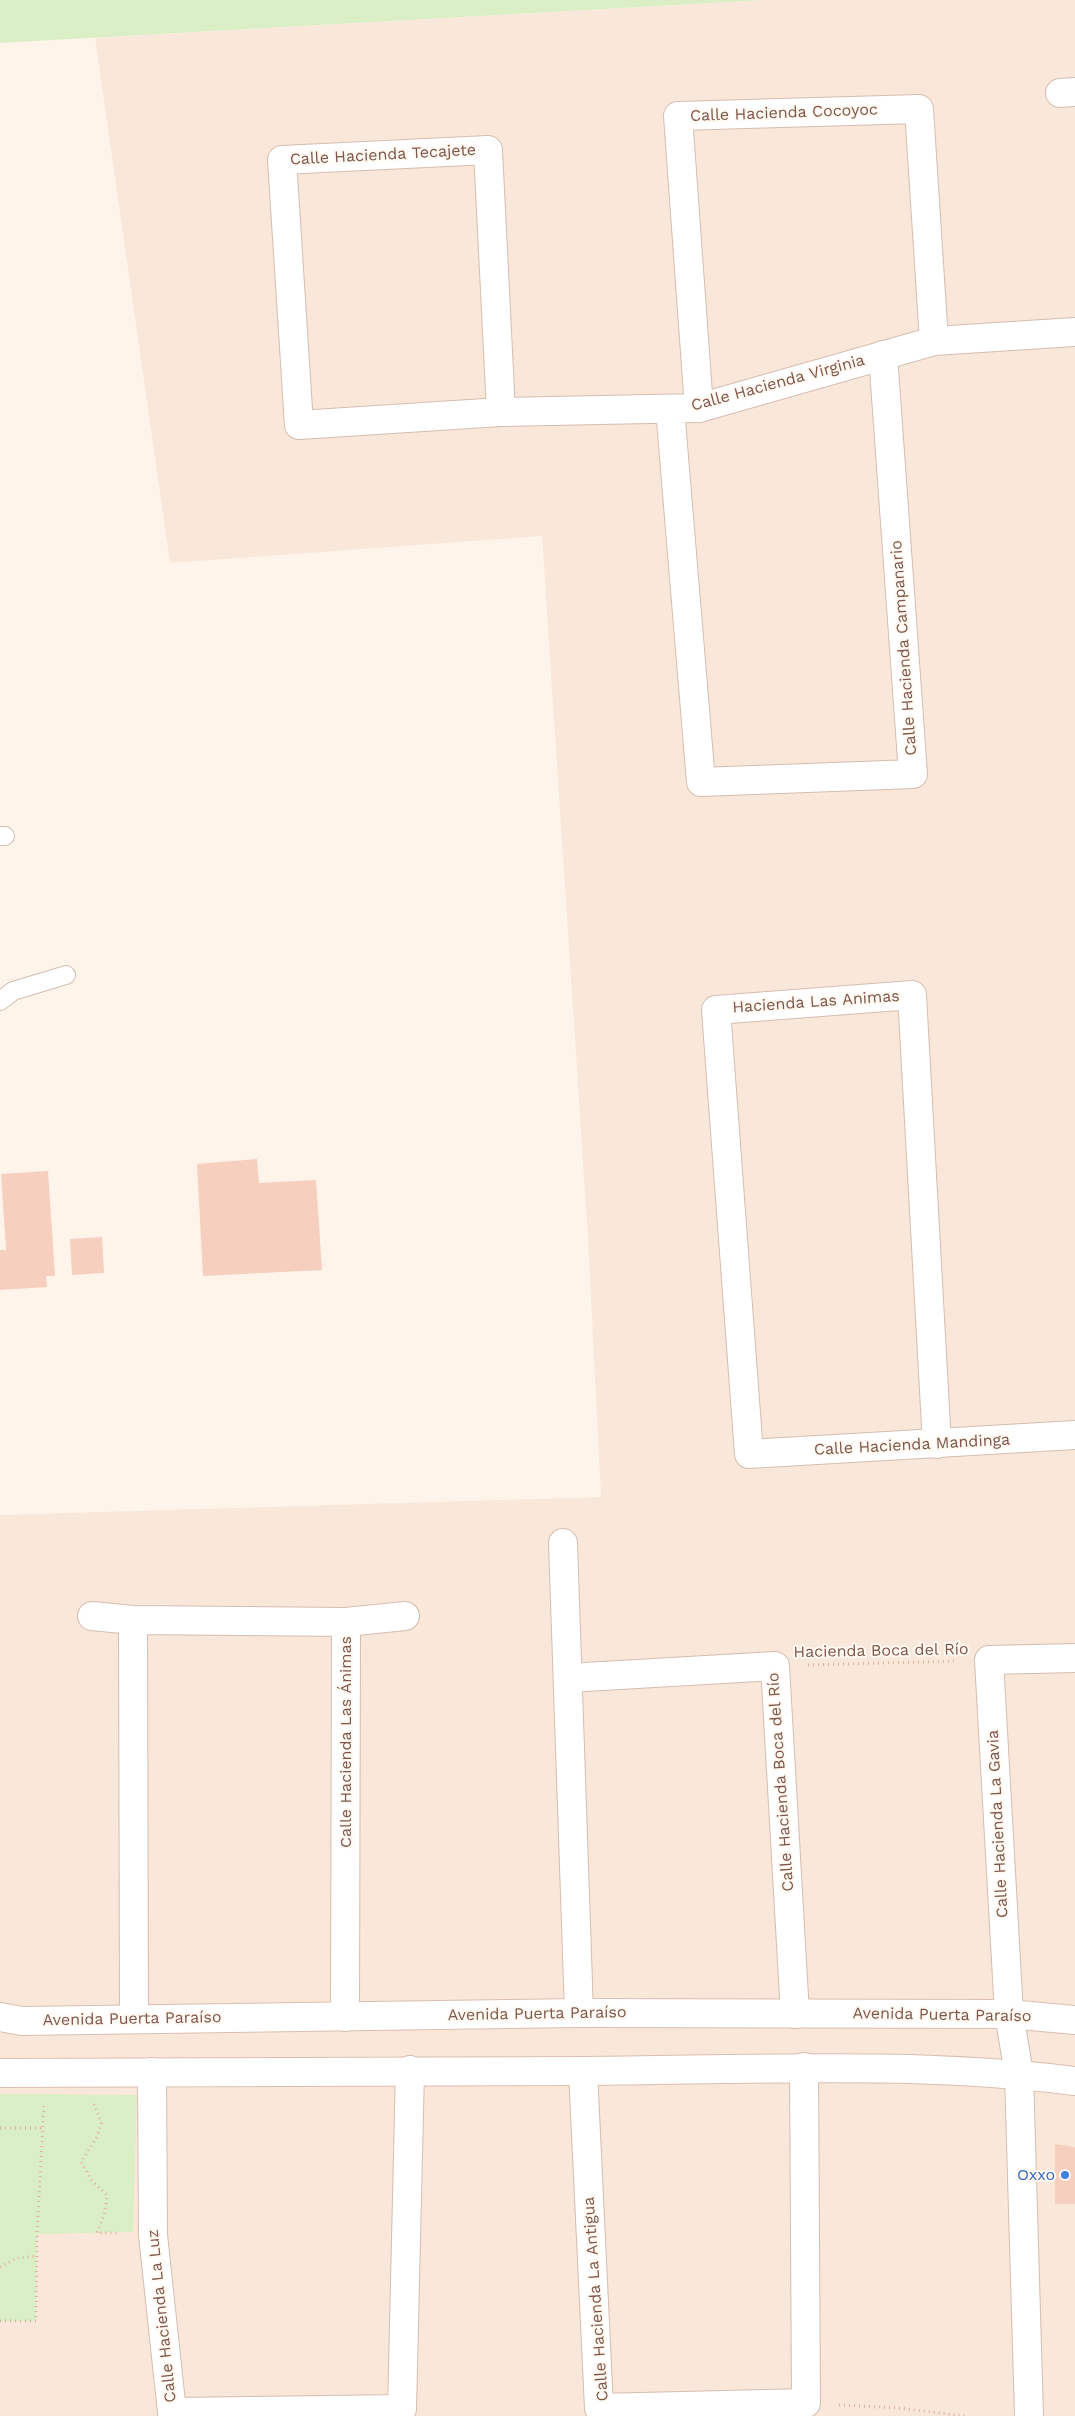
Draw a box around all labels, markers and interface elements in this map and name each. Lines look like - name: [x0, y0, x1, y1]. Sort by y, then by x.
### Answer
- street label: Calle Hacienda Cocoyoc: [690, 100, 878, 126]
- street label: Calle Hacienda Tecajete: [289, 141, 477, 169]
- street label: Calle Hacienda Virginia: [689, 351, 867, 415]
- street label: Calle Hacienda Campanario: [887, 540, 921, 756]
- street label: Hacienda Las Animas: [732, 987, 900, 1017]
- street label: Calle Hacienda Mandinga: [813, 1430, 1011, 1460]
- street label: Calle Hacienda Las Ánimas: [336, 1636, 356, 1848]
- street label: Hacienda Boca del Río: [793, 1640, 969, 1662]
- street label: Calle Hacienda Boca del Río: [764, 1672, 798, 1892]
- street label: Calle Hacienda La Gavia: [983, 1730, 1013, 1918]
- street label: Avenida Puerta Paraíso: [447, 2003, 627, 2025]
- street label: Avenida Puerta Paraíso: [852, 2004, 1032, 2026]
- street label: Avenida Puerta Paraíso: [42, 2008, 222, 2030]
- place label: Oxxo: [1017, 2165, 1055, 2185]
- marker: Oxxo: [1059, 2169, 1071, 2181]
- street label: Calle Hacienda La Antigua: [579, 2196, 613, 2402]
- street label: Calle Hacienda La Luz: [143, 2228, 181, 2404]

